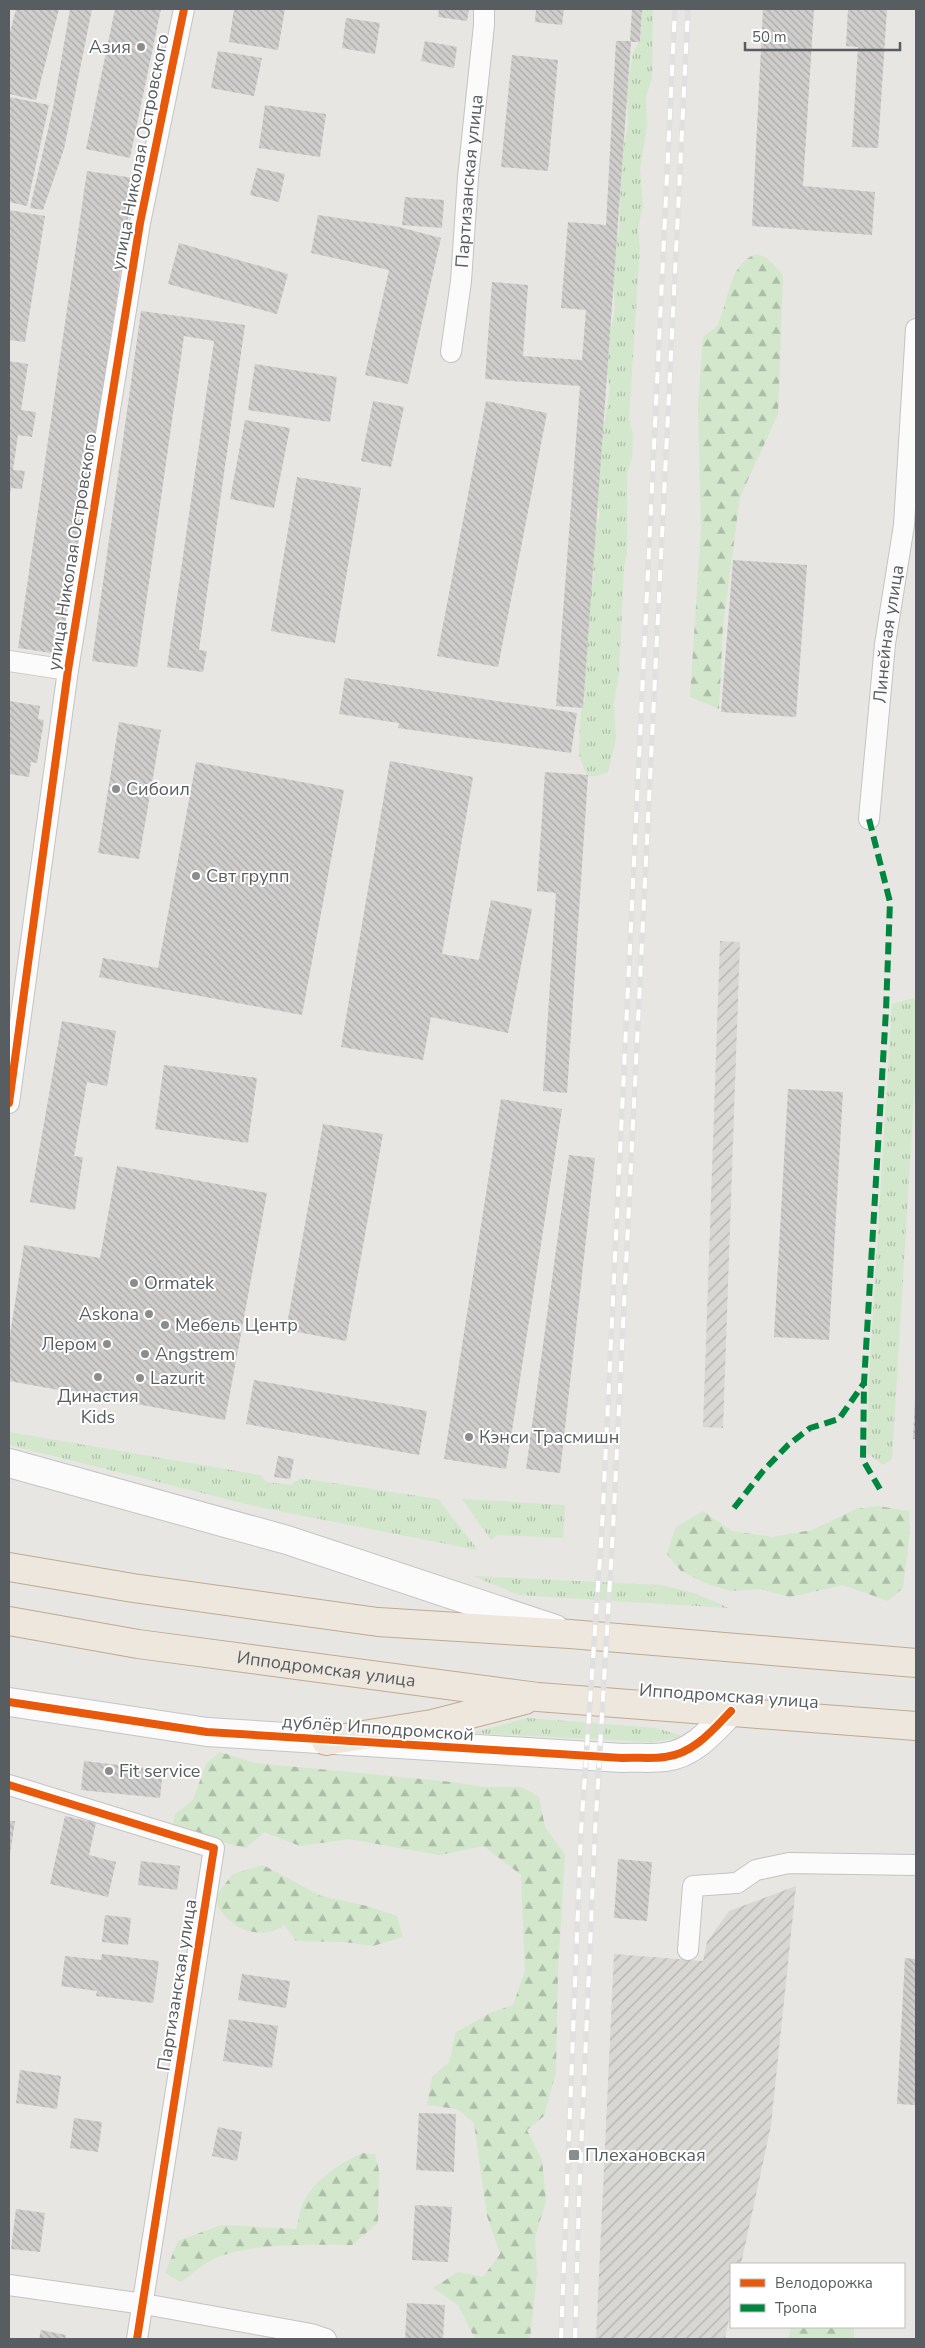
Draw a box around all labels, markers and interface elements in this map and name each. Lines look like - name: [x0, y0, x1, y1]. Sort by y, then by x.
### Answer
- scale bar: [745, 20, 900, 52]
- text: 50 m: [752, 27, 787, 47]
- street label: улица Николая Островского: [105, 32, 175, 272]
- place label: Азия: [89, 35, 131, 59]
- marker: Азия: [135, 41, 147, 53]
- street label: Партизанская улица: [450, 93, 489, 269]
- street label: улица Николая Островского: [41, 432, 103, 672]
- street label: Линейная улица: [868, 563, 909, 704]
- place label: Сибоил: [126, 777, 190, 801]
- marker: Сибоил: [110, 783, 122, 795]
- place label: Свт групп: [206, 864, 290, 888]
- marker: Свт групп: [190, 870, 202, 882]
- place label: Ormatek: [144, 1271, 215, 1295]
- marker: Ormatek: [128, 1277, 140, 1289]
- place label: Askona: [79, 1302, 139, 1326]
- marker: Askona: [143, 1308, 155, 1320]
- place label: Мебель Центр: [175, 1313, 298, 1337]
- marker: Мебель Центр: [159, 1319, 171, 1331]
- place label: Лером: [41, 1332, 97, 1356]
- marker: Лером: [101, 1338, 113, 1350]
- place label: Angstrem: [155, 1342, 235, 1366]
- marker: Angstrem: [139, 1348, 151, 1360]
- place label: Lazurit: [150, 1366, 205, 1390]
- marker: Династия Kids: [92, 1371, 104, 1383]
- marker: Lazurit: [134, 1372, 146, 1384]
- place label: Династия Kids: [57, 1384, 139, 1429]
- place label: Кэнси Трасмишн: [479, 1425, 619, 1449]
- marker: Кэнси Трасмишн: [463, 1431, 475, 1443]
- street label: Ипподромская улица: [235, 1645, 417, 1693]
- street label: Ипподромская улица: [638, 1678, 820, 1714]
- street label: дублёр Ипподромской: [281, 1709, 475, 1747]
- place label: Fit service: [119, 1759, 200, 1783]
- marker: Fit service: [103, 1765, 115, 1777]
- street label: Партизанская улица: [152, 1897, 202, 2073]
- place label: Плехановская: [585, 2143, 706, 2167]
- marker: Плехановская: [567, 2148, 581, 2162]
- legend: [730, 2263, 905, 2328]
- text: Велодорожка: [775, 2273, 873, 2293]
- text: Тропа: [775, 2298, 817, 2318]

